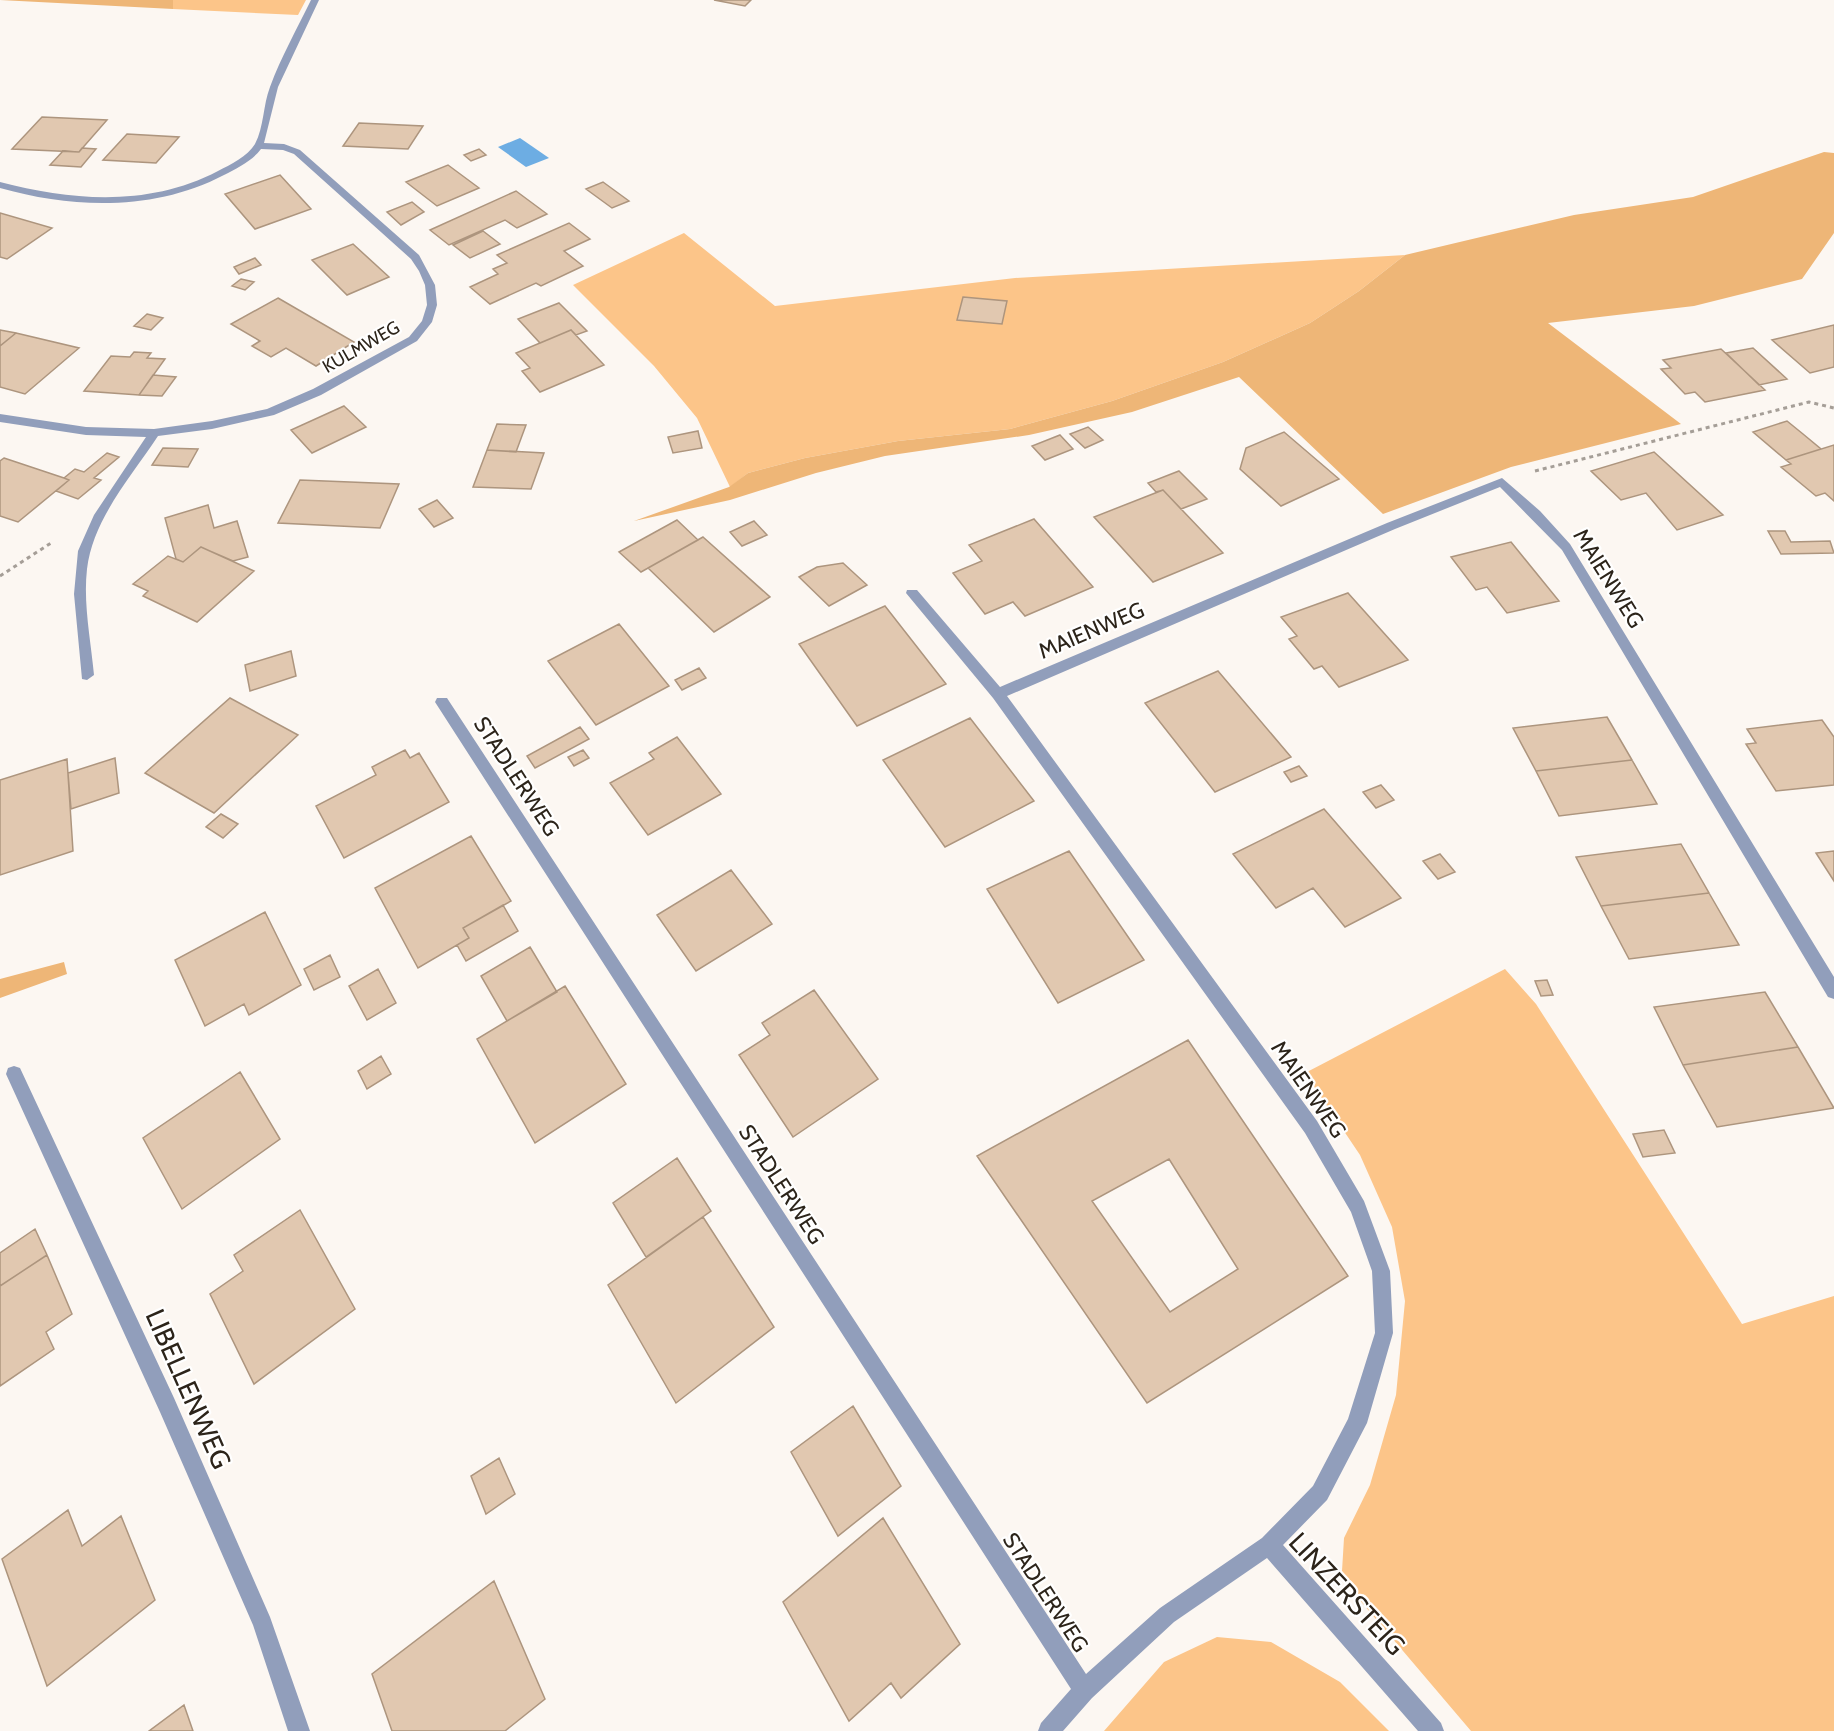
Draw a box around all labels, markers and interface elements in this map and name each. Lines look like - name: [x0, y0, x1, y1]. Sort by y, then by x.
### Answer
- street label: KULMWEG: [319, 316, 403, 378]
- street label: MAIENWEG: [1567, 524, 1650, 633]
- street label: MAIENWEG: [1034, 596, 1148, 665]
- street label: STADLERWEG: [468, 711, 565, 841]
- street label: MAIENWEG: [1265, 1036, 1352, 1143]
- street label: STADLERWEG: [733, 1119, 830, 1249]
- street label: LIBELLENWEG: [139, 1304, 238, 1474]
- street label: LINZERSTEIG: [1282, 1525, 1413, 1662]
- street label: STADLERWEG: [997, 1527, 1094, 1657]

